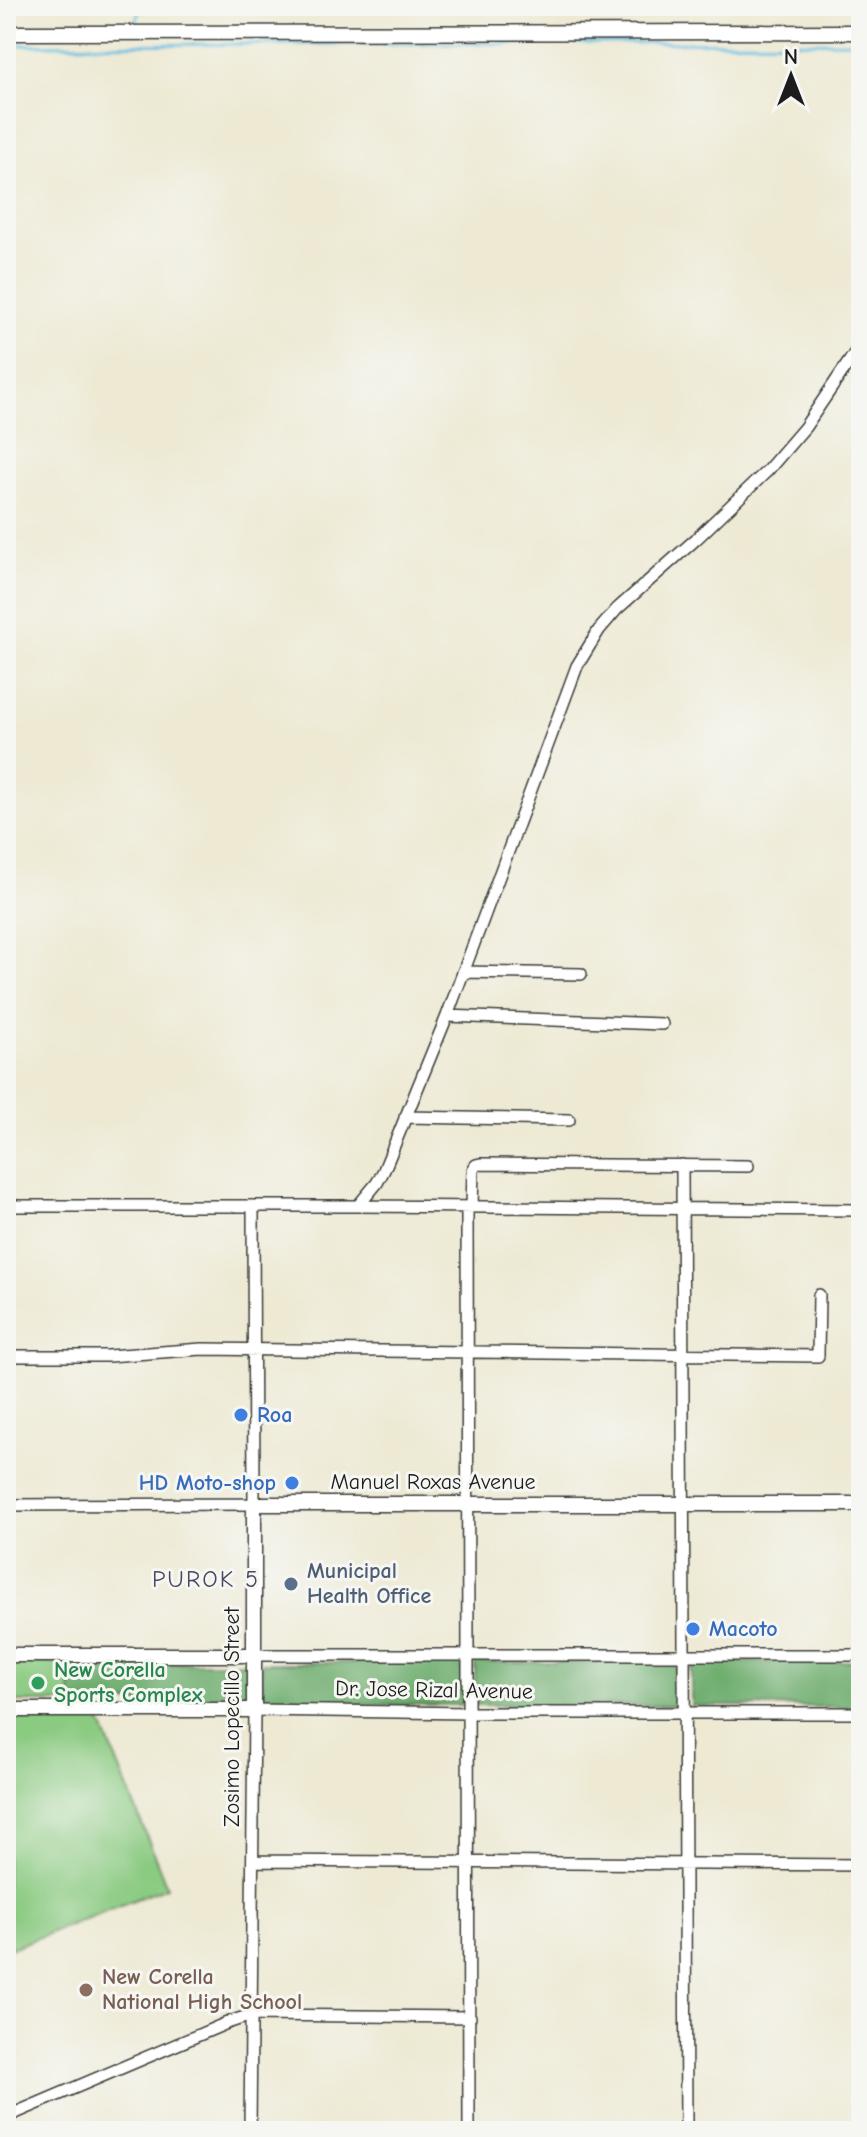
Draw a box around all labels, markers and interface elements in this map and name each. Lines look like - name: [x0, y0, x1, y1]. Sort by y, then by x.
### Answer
- north arrow: [751, 36, 831, 116]
- text: N: [784, 44, 798, 70]
- place label: Roa: [257, 1402, 292, 1428]
- marker: Roa: [232, 1406, 250, 1424]
- street label: Manuel Roxas Avenue: [330, 1469, 536, 1495]
- place label: HD Moto-shop: [139, 1470, 276, 1496]
- marker: HD Moto-shop: [283, 1474, 301, 1492]
- place label: Municipal Health Office: [307, 1558, 431, 1609]
- district label: PUROK 5: [152, 1565, 260, 1593]
- marker: Municipal Health Office: [282, 1575, 300, 1593]
- street label: Zosimo Lopecillo Street: [219, 1606, 245, 1827]
- place label: Macoto: [709, 1616, 778, 1642]
- marker: Macoto: [684, 1620, 702, 1638]
- place label: New Corella Sports Complex: [54, 1657, 203, 1708]
- marker: New Corella Sports Complex: [29, 1674, 47, 1692]
- street label: Dr. Jose Rizal Avenue: [335, 1675, 533, 1705]
- place label: New Corella National High School: [102, 1964, 302, 2015]
- marker: New Corella National High School: [77, 1981, 95, 1999]

